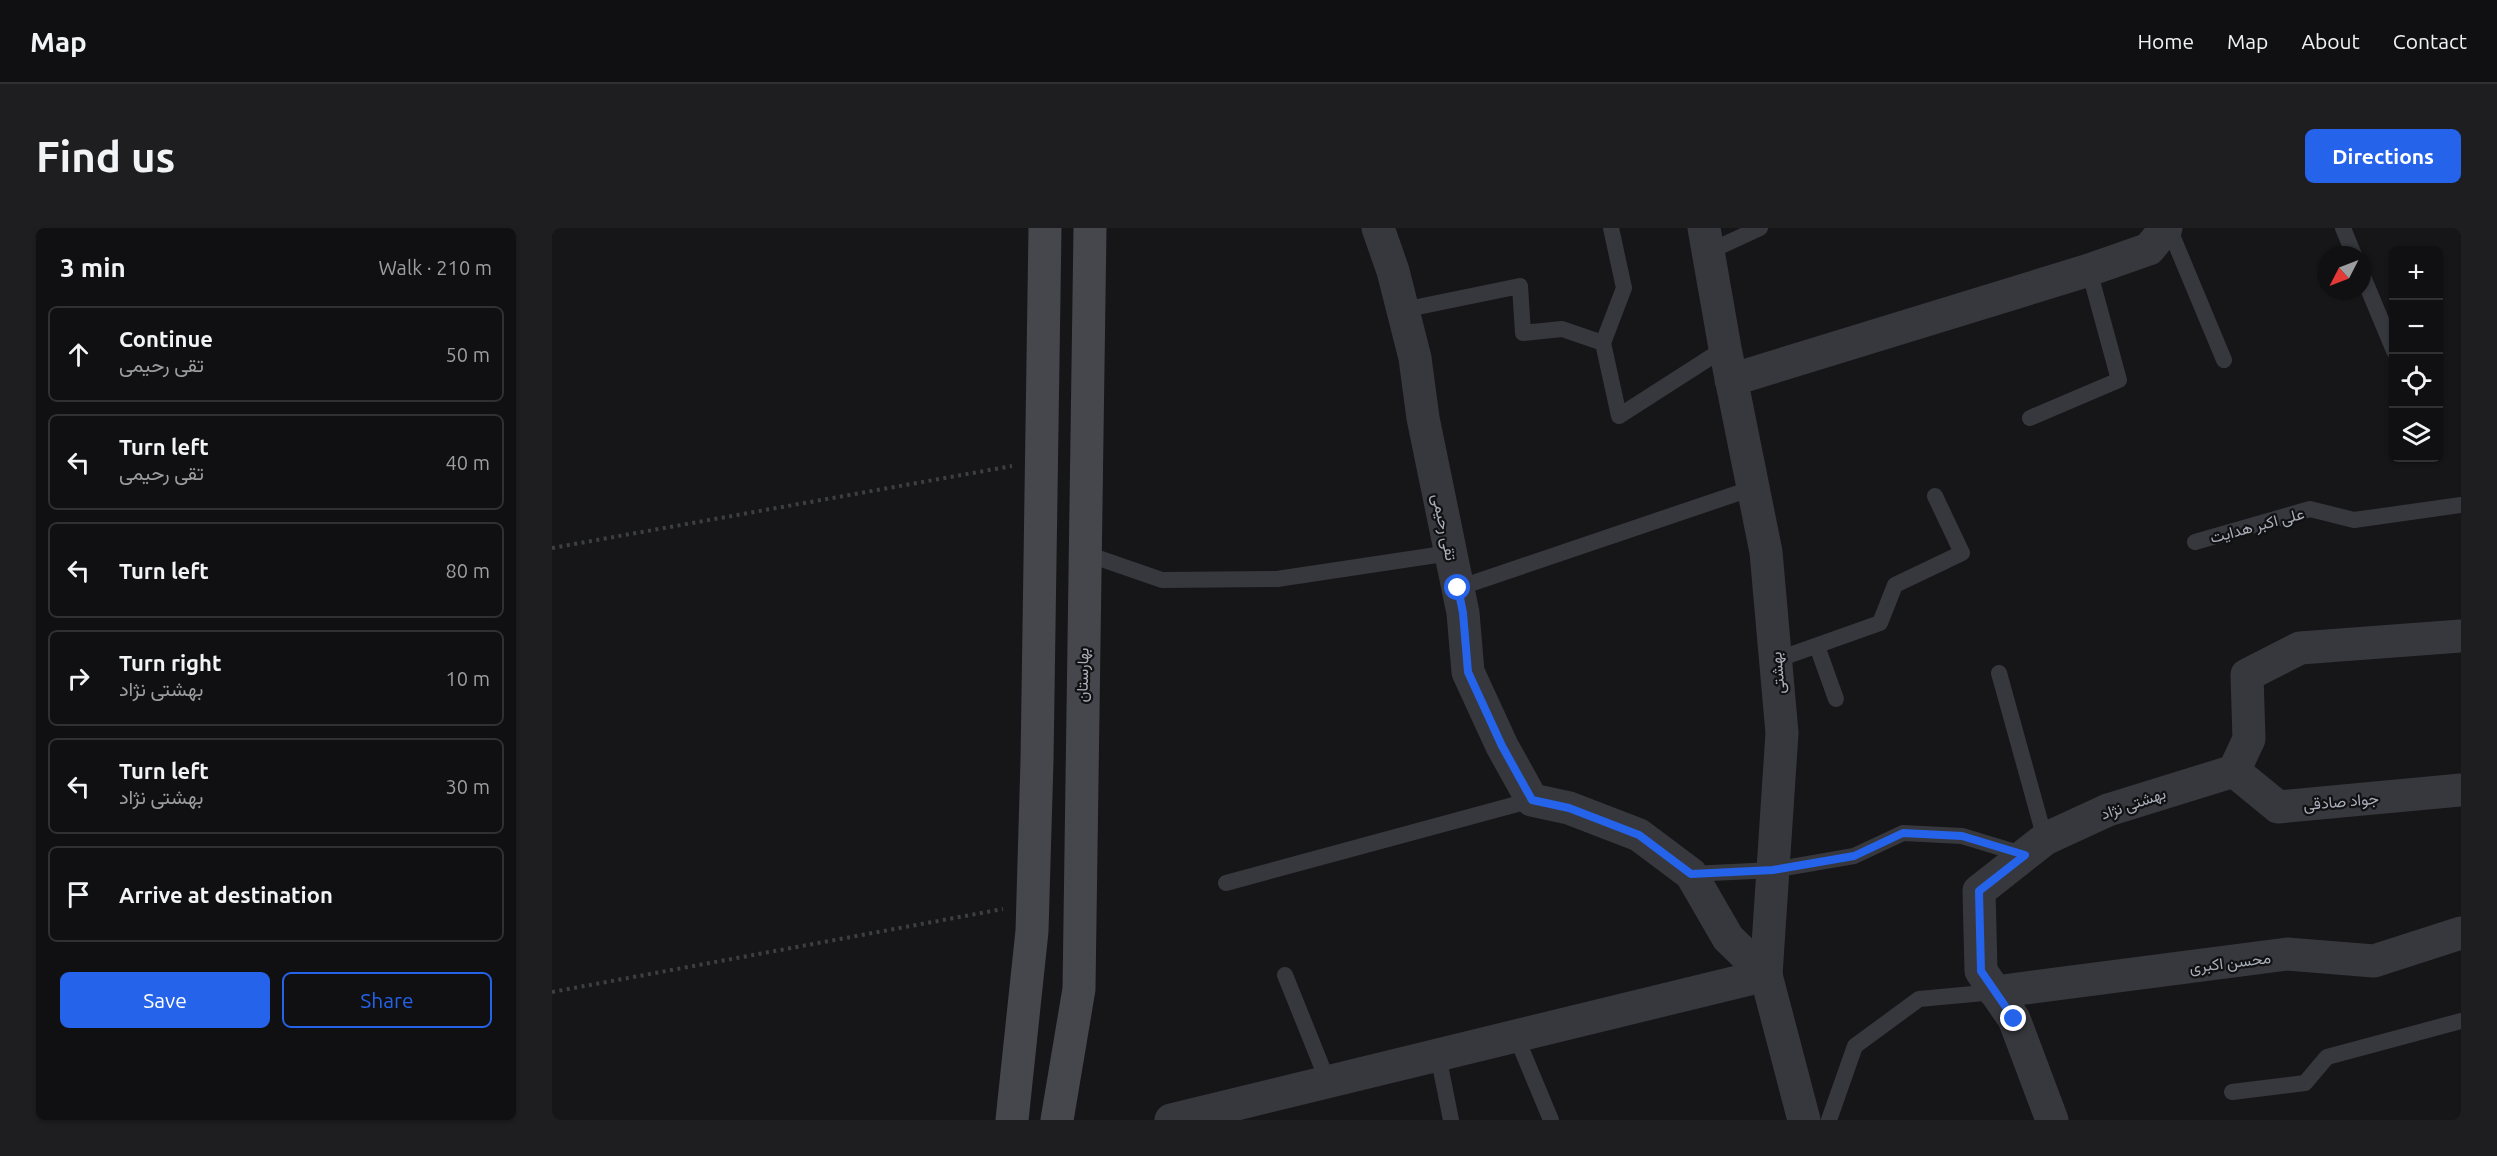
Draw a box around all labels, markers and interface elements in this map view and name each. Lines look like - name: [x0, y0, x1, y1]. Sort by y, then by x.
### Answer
- text: Map: [30, 26, 87, 57]
- text: Home: [2137, 29, 2194, 53]
- text: Map: [2227, 29, 2268, 53]
- text: About: [2301, 29, 2360, 53]
- text: Contact: [2393, 29, 2467, 53]
- button: Directions: [2305, 129, 2461, 183]
- text: Find us: [36, 133, 175, 180]
- north arrow: [2317, 246, 2371, 300]
- map controls: [2389, 246, 2443, 462]
- button: +: [2389, 246, 2443, 300]
- text: 3 min: [60, 253, 126, 282]
- text: Walk · 210 m: [379, 256, 492, 279]
- button: −: [2389, 300, 2443, 354]
- text: Continue: [119, 326, 213, 351]
- icon: ahead: [62, 338, 95, 371]
- text: 50 m: [446, 343, 490, 366]
- text: تقی رحیمی: [119, 353, 204, 376]
- button: locate: [2389, 354, 2443, 408]
- button: layers: [2389, 408, 2443, 462]
- text: Turn left: [119, 434, 209, 459]
- icon: left: [62, 446, 95, 479]
- text: 40 m: [446, 451, 490, 474]
- text: تقی رحیمی: [119, 461, 204, 484]
- street label: تقی رحیمی: [1427, 492, 1461, 562]
- street label: علی اکبر هدایت: [2208, 504, 2307, 548]
- icon: left: [62, 554, 95, 587]
- text: Turn left: [119, 558, 209, 583]
- text: 80 m: [446, 559, 490, 582]
- route start: [1444, 574, 1470, 600]
- street label: بهارستان: [1073, 647, 1093, 703]
- text: Turn right: [119, 650, 221, 675]
- street label: بهشتی: [1766, 651, 1790, 695]
- icon: right: [62, 662, 95, 695]
- text: 10 m: [446, 667, 490, 690]
- text: بهشتی نژاد: [119, 677, 203, 700]
- text: Turn left: [119, 758, 209, 783]
- icon: left: [62, 770, 95, 803]
- text: 30 m: [446, 775, 490, 798]
- street label: بهشتی نژاد: [2098, 784, 2168, 824]
- text: بهشتی نژاد: [119, 785, 203, 808]
- street label: جواد صادقی: [2302, 789, 2380, 815]
- icon: arrive: [62, 878, 95, 911]
- text: Arrive at destination: [119, 882, 333, 907]
- street label: محسن اکبری: [2188, 948, 2272, 978]
- button: Save: [60, 972, 270, 1028]
- button: Share: [282, 972, 492, 1028]
- route end: [2000, 1005, 2026, 1031]

